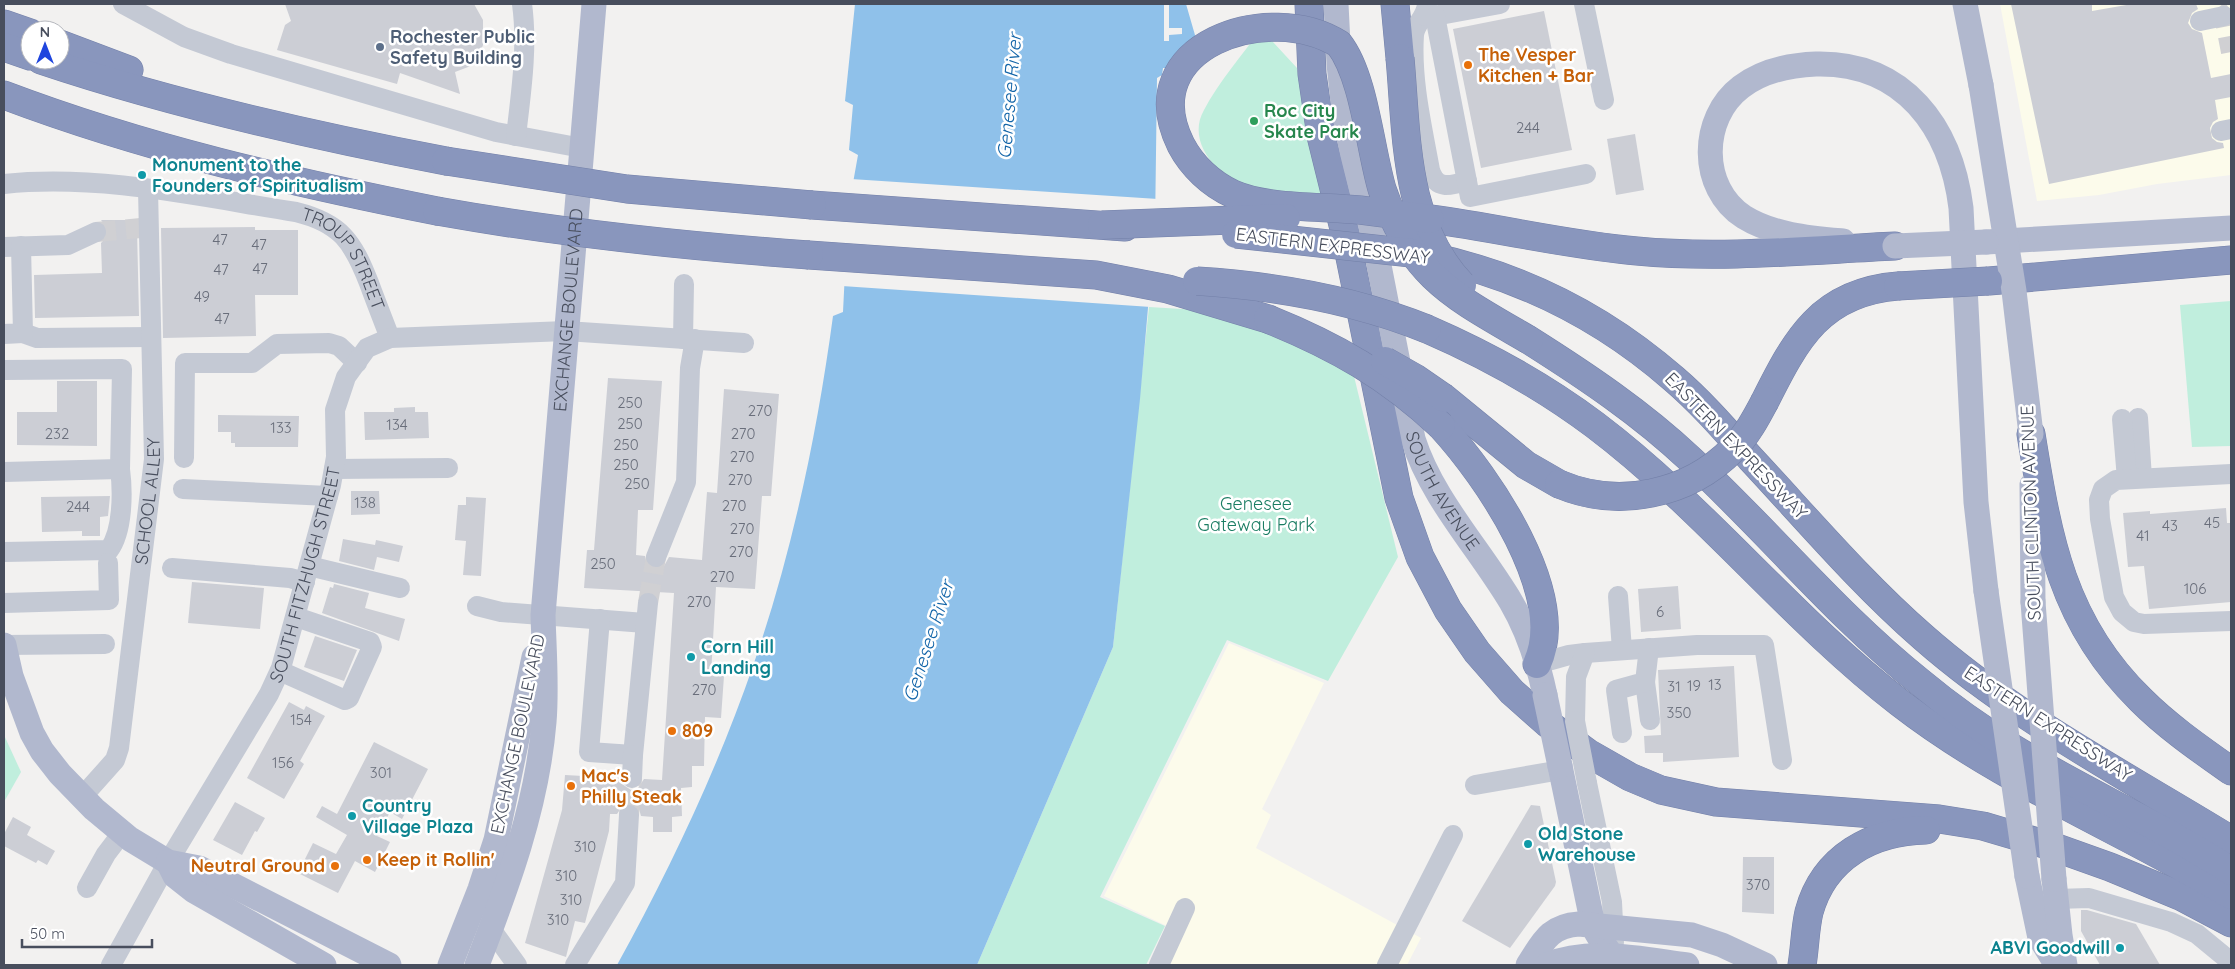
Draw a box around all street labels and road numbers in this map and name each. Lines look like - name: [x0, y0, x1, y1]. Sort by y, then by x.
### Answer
- street label: TROUP STREET: [299, 202, 390, 313]
- street label: EXCHANGE BOULEVARD: [548, 207, 588, 413]
- street label: EASTERN EXPRESSWAY: [1235, 222, 1431, 269]
- street label: EASTERN EXPRESSWAY: [1660, 367, 1813, 524]
- street label: SOUTH CLINTON AVENUE: [2015, 405, 2046, 621]
- street label: SOUTH AVENUE: [1401, 429, 1485, 555]
- street label: SCHOOL ALLEY: [129, 437, 165, 566]
- street label: SOUTH FITZHUGH STREET: [264, 464, 345, 686]
- street label: EXCHANGE BOULEVARD: [485, 632, 550, 836]
- street label: EASTERN EXPRESSWAY: [1960, 661, 2137, 786]

